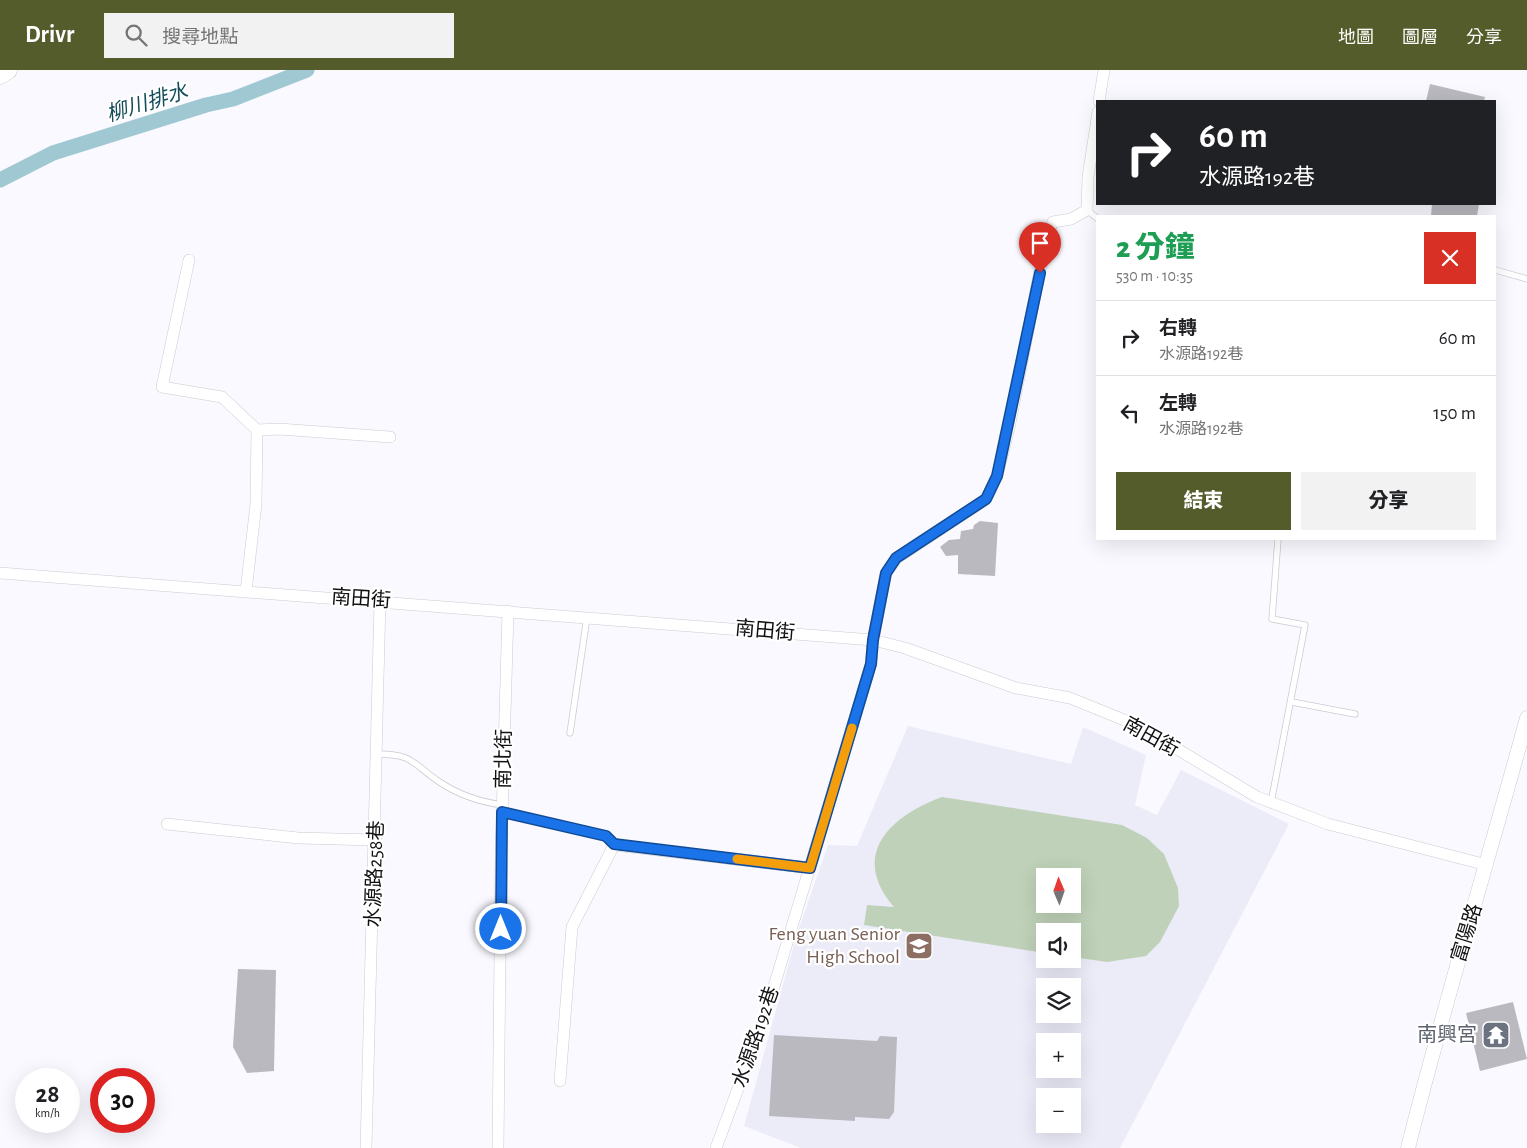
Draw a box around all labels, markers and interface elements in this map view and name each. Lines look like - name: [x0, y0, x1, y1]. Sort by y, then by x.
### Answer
- search box: [104, 13, 454, 58]
- icon: search: [122, 21, 150, 49]
- text: Drivr: [25, 23, 74, 47]
- text: 搜尋地點: [162, 28, 238, 47]
- text: 地圖: [1338, 29, 1374, 47]
- text: 圖層: [1402, 29, 1438, 47]
- text: 分享: [1466, 29, 1502, 47]
- water label: 柳川排水: [103, 79, 191, 125]
- text: 60 m: [1199, 119, 1268, 154]
- icon: right: [1116, 120, 1181, 185]
- text: 水源路192巷: [1199, 166, 1315, 188]
- pin: [1019, 222, 1061, 273]
- icon: arrive: [1026, 229, 1054, 257]
- button: close: [1424, 232, 1476, 284]
- text: 2 分鐘: [1116, 233, 1195, 263]
- text: 530 m · 10:35: [1116, 268, 1193, 284]
- text: 右轉: [1159, 319, 1197, 338]
- icon: right: [1116, 324, 1144, 352]
- text: 60 m: [1439, 329, 1476, 348]
- text: 水源路192巷: [1159, 346, 1243, 362]
- text: 左轉: [1159, 394, 1197, 413]
- icon: left: [1116, 399, 1144, 427]
- text: 150 m: [1433, 404, 1476, 423]
- text: 水源路192巷: [1159, 421, 1243, 437]
- button: 結束: [1116, 472, 1291, 530]
- button: 分享: [1301, 472, 1476, 530]
- street label: 南田街: [330, 586, 392, 611]
- street label: 南田街: [734, 617, 796, 644]
- street label: 南田街: [1120, 713, 1183, 760]
- street label: 南北街: [492, 729, 515, 789]
- street label: 水源路258巷: [362, 820, 387, 928]
- north arrow: [1036, 868, 1081, 912]
- map controls: [1036, 868, 1081, 1133]
- street label: 富陽路: [1448, 901, 1485, 965]
- position arrow: [474, 902, 526, 954]
- button: sound: [1036, 923, 1081, 968]
- place label: Feng yuan Senior High School: [769, 924, 901, 967]
- school or university icon: Feng yuan Senior High School: [904, 931, 934, 961]
- button: layers: [1036, 978, 1081, 1023]
- street label: 水源路192巷: [728, 984, 783, 1090]
- temple icon: 南興宮: [1481, 1020, 1511, 1050]
- place label: 南興宮: [1417, 1024, 1477, 1045]
- button: +: [1036, 1033, 1081, 1078]
- speed limit sign: 30: [90, 1068, 155, 1133]
- text: 28: [35, 1082, 60, 1107]
- button: −: [1036, 1088, 1081, 1133]
- text: km/h: [35, 1107, 60, 1119]

